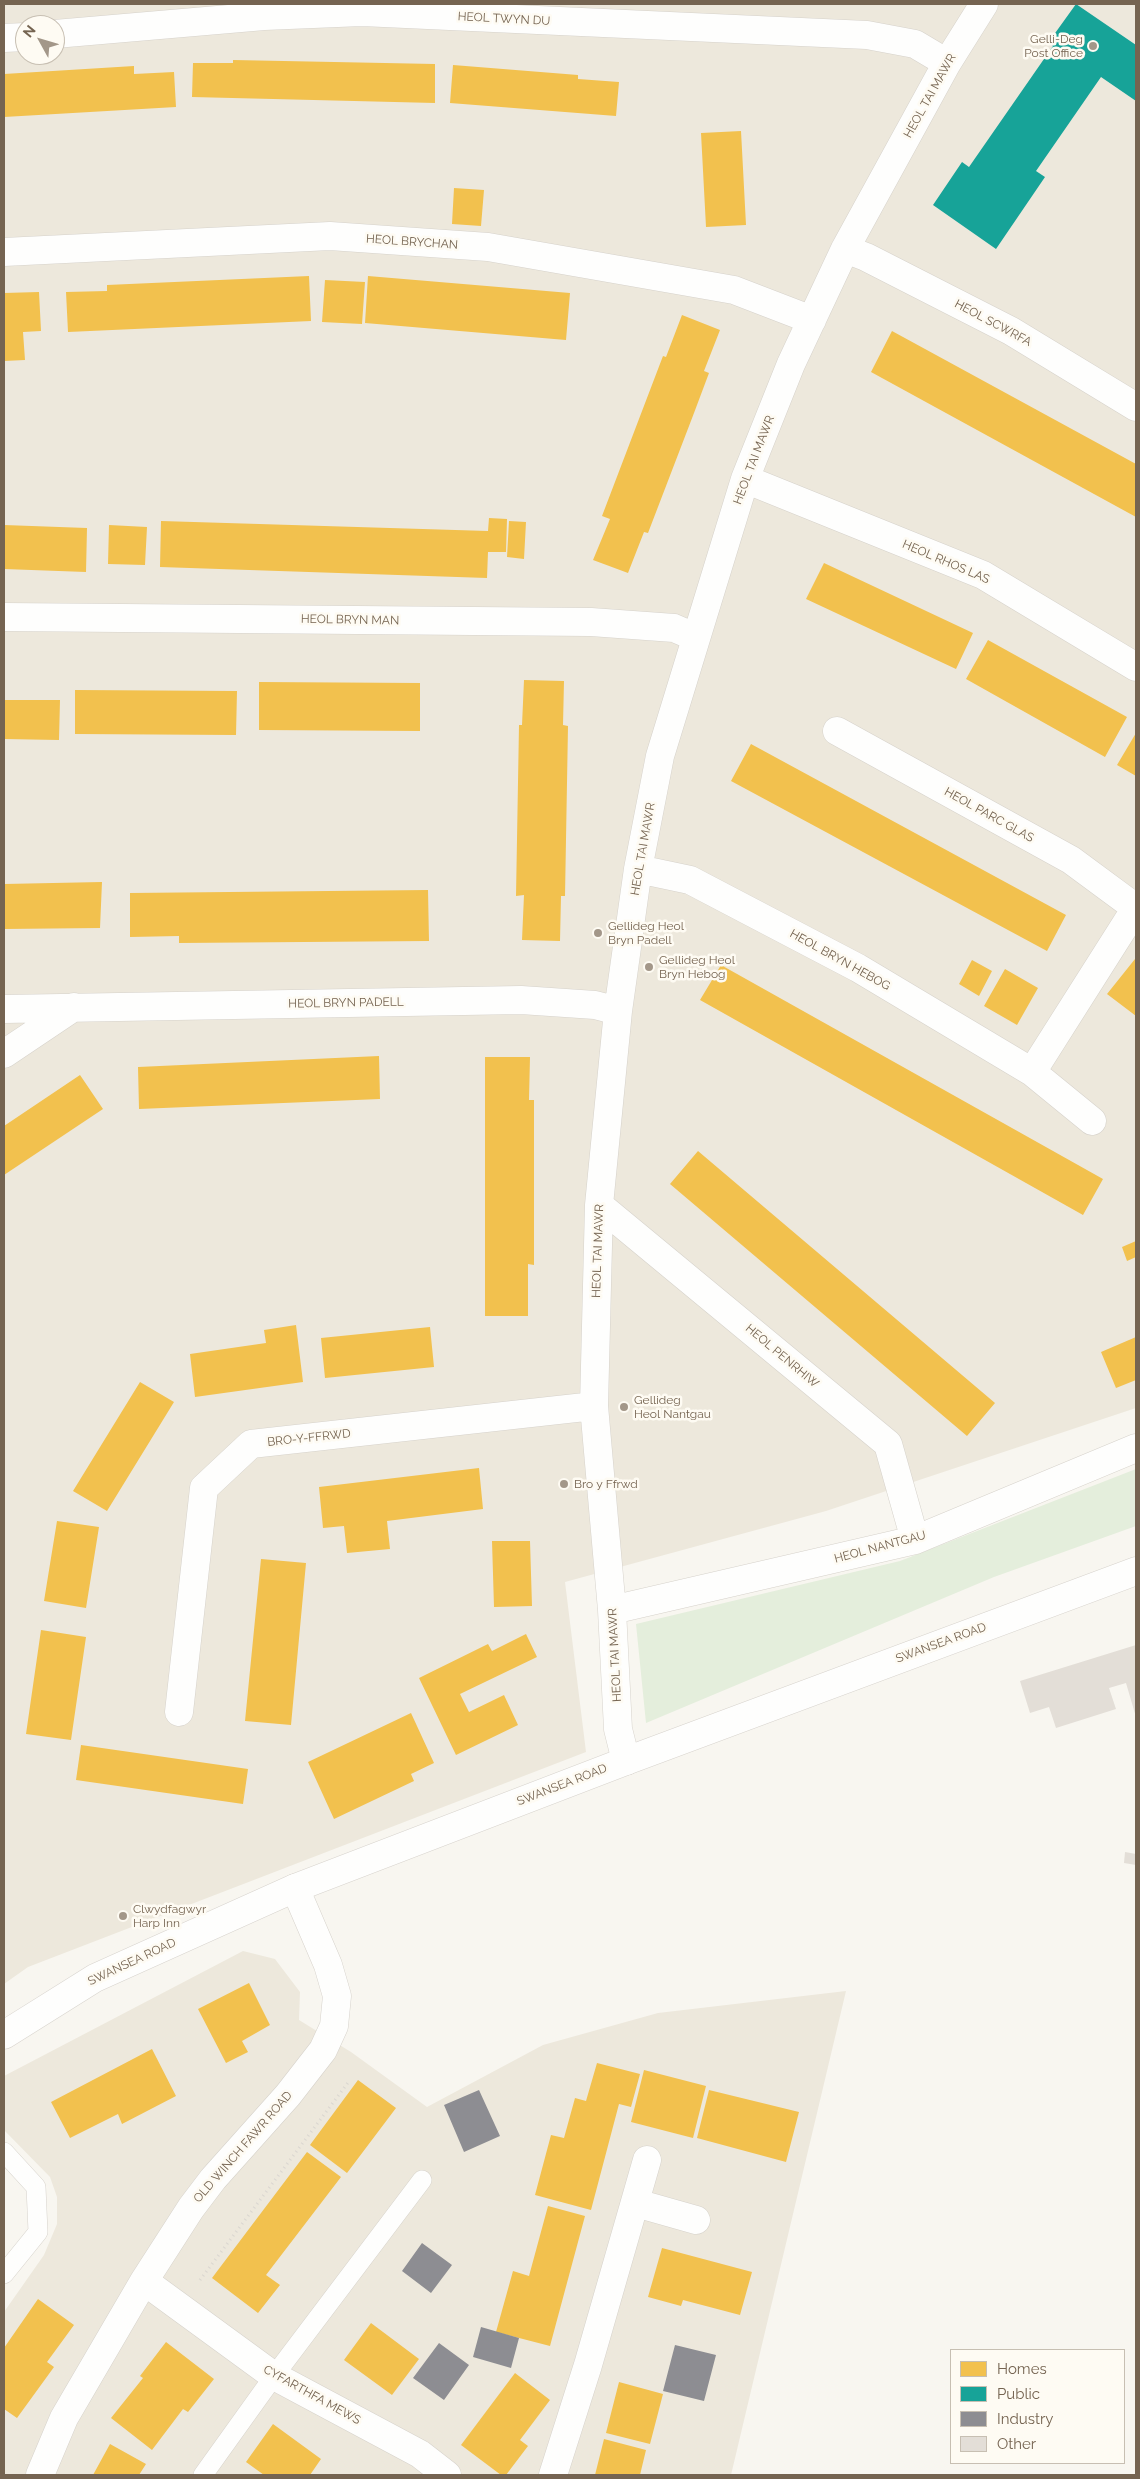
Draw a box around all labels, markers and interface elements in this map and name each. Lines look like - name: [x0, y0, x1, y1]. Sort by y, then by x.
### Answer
- street label: HEOL TWYN DU: [457, 9, 551, 29]
- north arrow: [15, 15, 65, 65]
- text: N: [20, 22, 39, 40]
- place label: Gelli-Deg Post Office: [1024, 32, 1083, 60]
- marker: Gelli-Deg Post Office: [1087, 40, 1099, 52]
- street label: HEOL TAI MAWR: [901, 51, 959, 141]
- street label: HEOL BRYCHAN: [365, 232, 459, 252]
- street label: HEOL SCWRFA: [952, 297, 1034, 349]
- street label: HEOL TAI MAWR: [730, 414, 778, 506]
- street label: HEOL RHOS LAS: [900, 537, 992, 587]
- street label: HEOL BRYN MAN: [301, 612, 399, 628]
- street label: HEOL PARC GLAS: [942, 784, 1036, 846]
- street label: HEOL TAI MAWR: [628, 801, 658, 897]
- place label: Gellideg Heol Bryn Padell: [608, 919, 684, 947]
- street label: HEOL BRYN HEBOG: [787, 926, 893, 994]
- marker: Gellideg Heol Bryn Padell: [592, 927, 604, 939]
- place label: Gellideg Heol Bryn Hebog: [659, 953, 735, 981]
- marker: Gellideg Heol Bryn Hebog: [643, 961, 655, 973]
- street label: HEOL BRYN PADELL: [288, 995, 404, 1011]
- street label: HEOL TAI MAWR: [589, 1204, 607, 1298]
- street label: HEOL PENRHIW: [742, 1321, 822, 1391]
- place label: Gellideg Heol Nantgau: [634, 1393, 711, 1421]
- marker: Gellideg Heol Nantgau: [618, 1401, 630, 1413]
- street label: BRO-Y-FFRWD: [267, 1426, 351, 1450]
- place label: Bro y Ffrwd: [574, 1477, 638, 1491]
- marker: Bro y Ffrwd: [558, 1478, 570, 1490]
- street label: HEOL NANTGAU: [833, 1528, 927, 1566]
- street label: HEOL TAI MAWR: [605, 1608, 625, 1702]
- street label: SWANSEA ROAD: [894, 1620, 988, 1666]
- street label: SWANSEA ROAD: [515, 1761, 609, 1809]
- place label: Clwydfagwyr Harp Inn: [133, 1902, 206, 1930]
- marker: Clwydfagwyr Harp Inn: [117, 1910, 129, 1922]
- street label: SWANSEA ROAD: [86, 1935, 178, 1989]
- street label: OLD WINCH FAWR ROAD: [191, 2088, 295, 2206]
- legend: [950, 2349, 1125, 2464]
- text: Homes: [997, 2360, 1047, 2378]
- street label: CYFARTHFA MEWS: [261, 2362, 363, 2428]
- text: Public: [997, 2385, 1040, 2403]
- text: Industry: [997, 2410, 1053, 2428]
- text: Other: [997, 2435, 1036, 2453]

